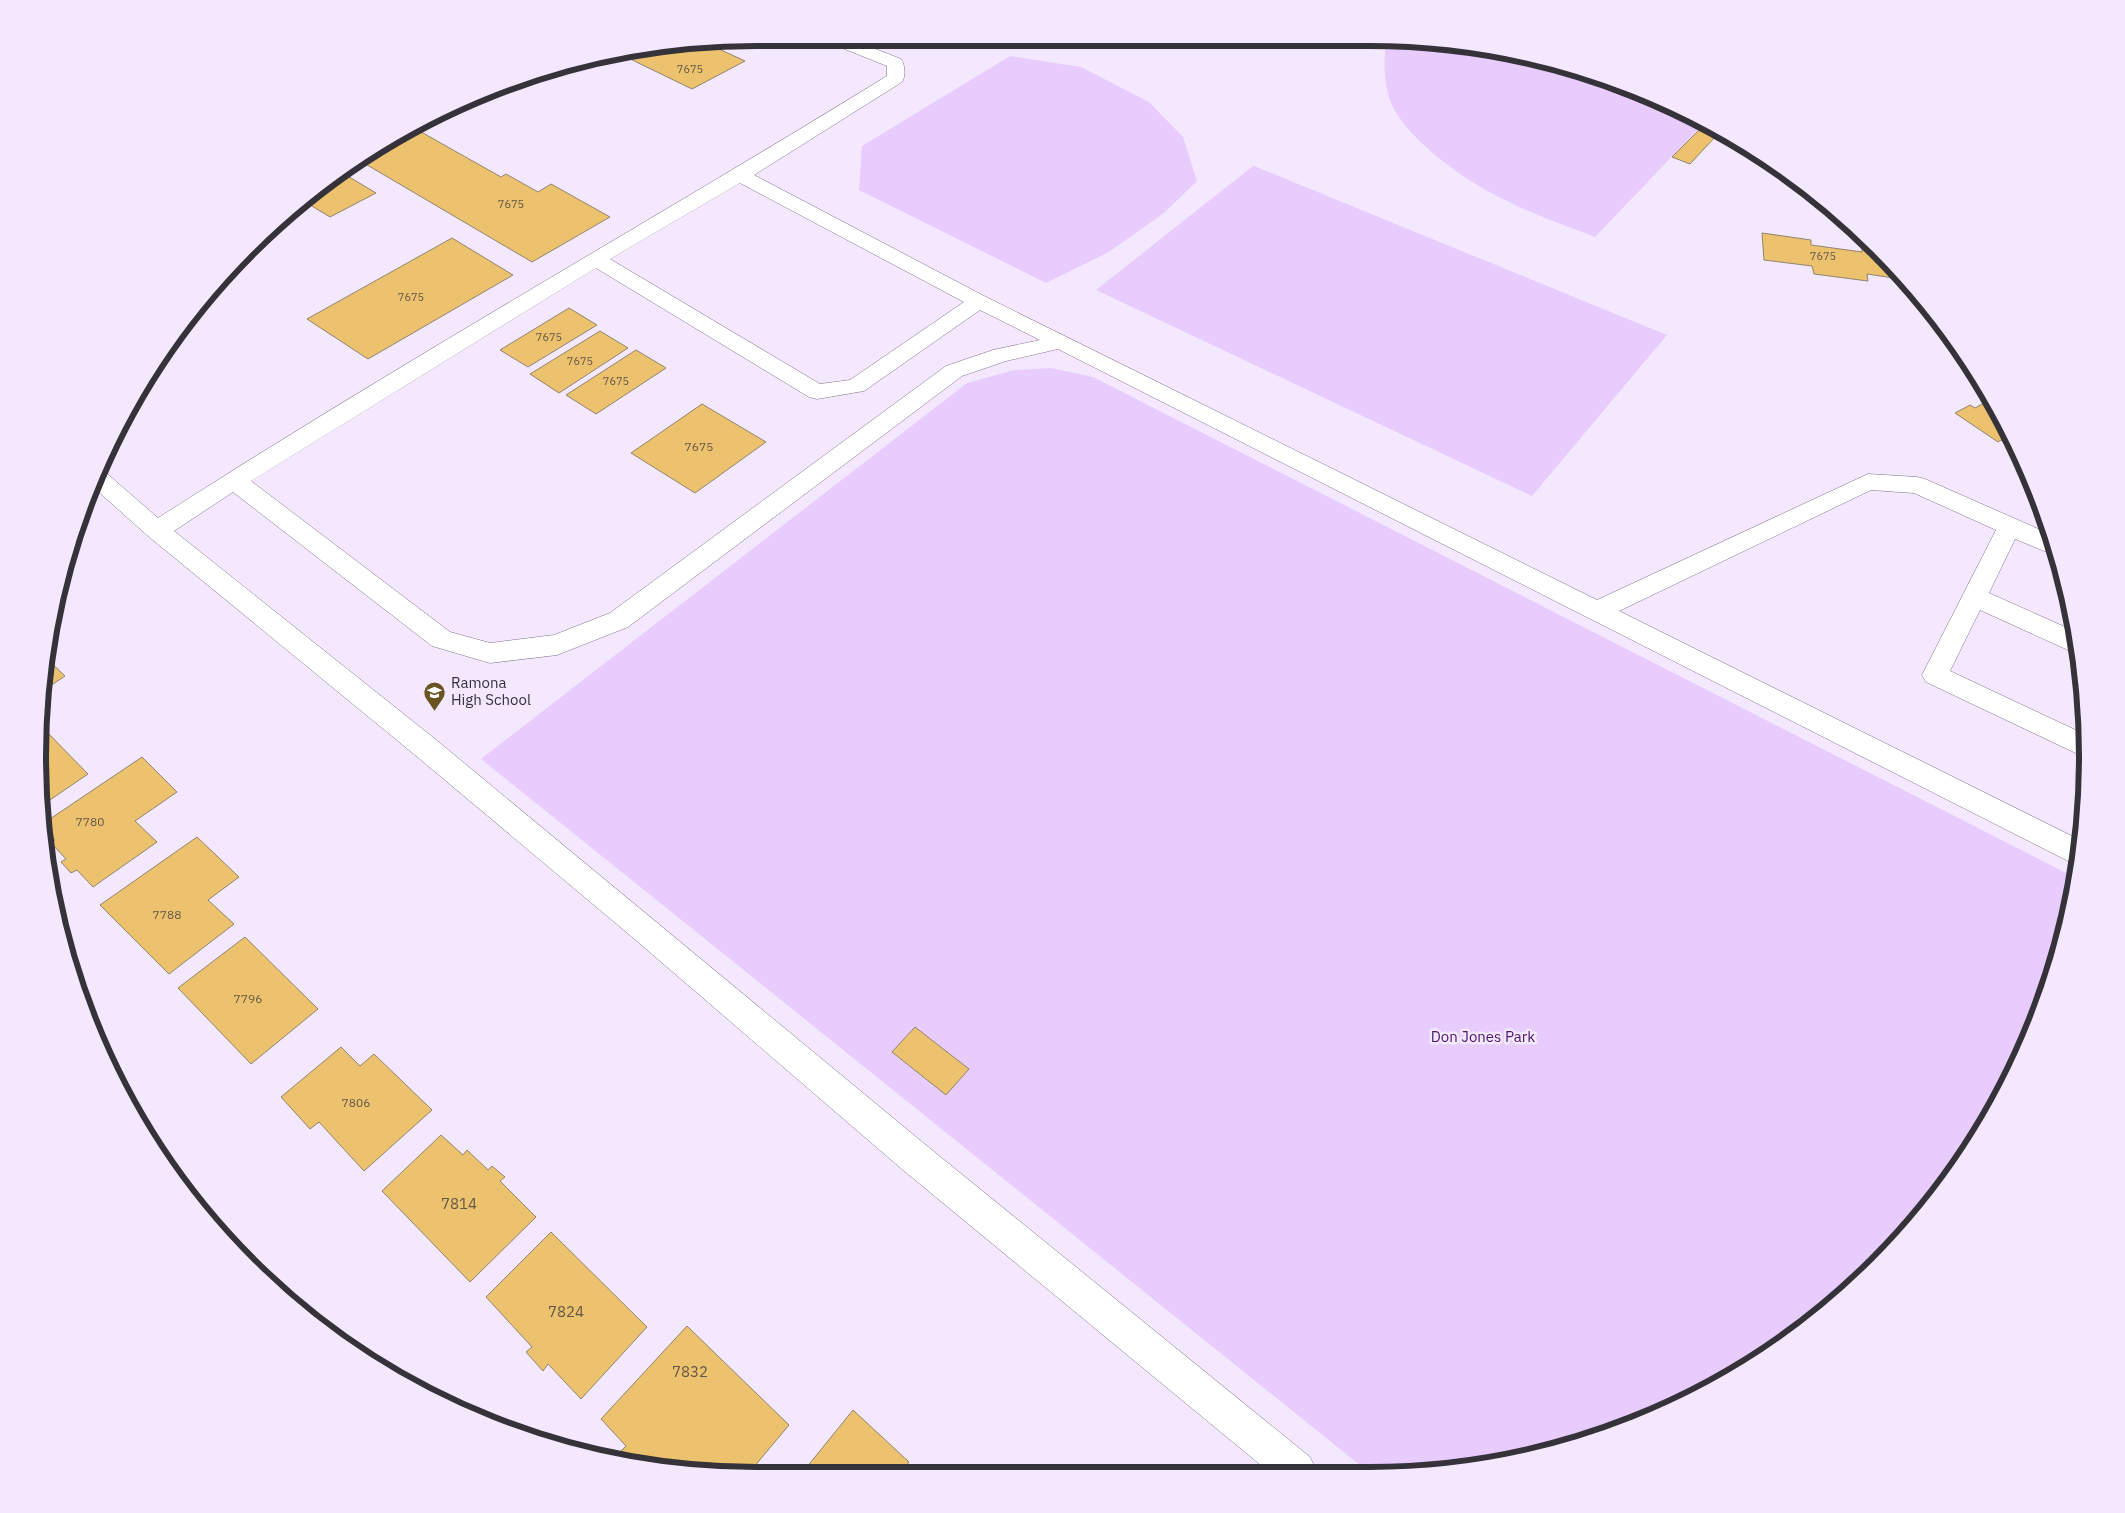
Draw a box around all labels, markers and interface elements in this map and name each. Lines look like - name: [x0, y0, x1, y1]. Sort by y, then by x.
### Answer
- house number: 7675: [677, 62, 703, 76]
- house number: 7675: [498, 197, 524, 211]
- house number: 7675: [1810, 249, 1836, 263]
- house number: 7675: [398, 290, 424, 304]
- house number: 7675: [536, 330, 562, 344]
- house number: 7675: [567, 354, 593, 368]
- house number: 7675: [603, 374, 629, 388]
- house number: 7675: [685, 439, 713, 454]
- place label: Ramona High School: [451, 673, 531, 709]
- school or university icon: Ramona High School: [423, 680, 447, 711]
- house number: 7780: [76, 814, 104, 829]
- house number: 7788: [153, 907, 181, 922]
- house number: 7796: [234, 991, 262, 1006]
- park label: Don Jones Park: [1431, 1027, 1535, 1046]
- house number: 7806: [342, 1095, 370, 1110]
- house number: 7814: [441, 1194, 477, 1213]
- house number: 7824: [548, 1302, 584, 1321]
- house number: 7832: [672, 1362, 708, 1381]

